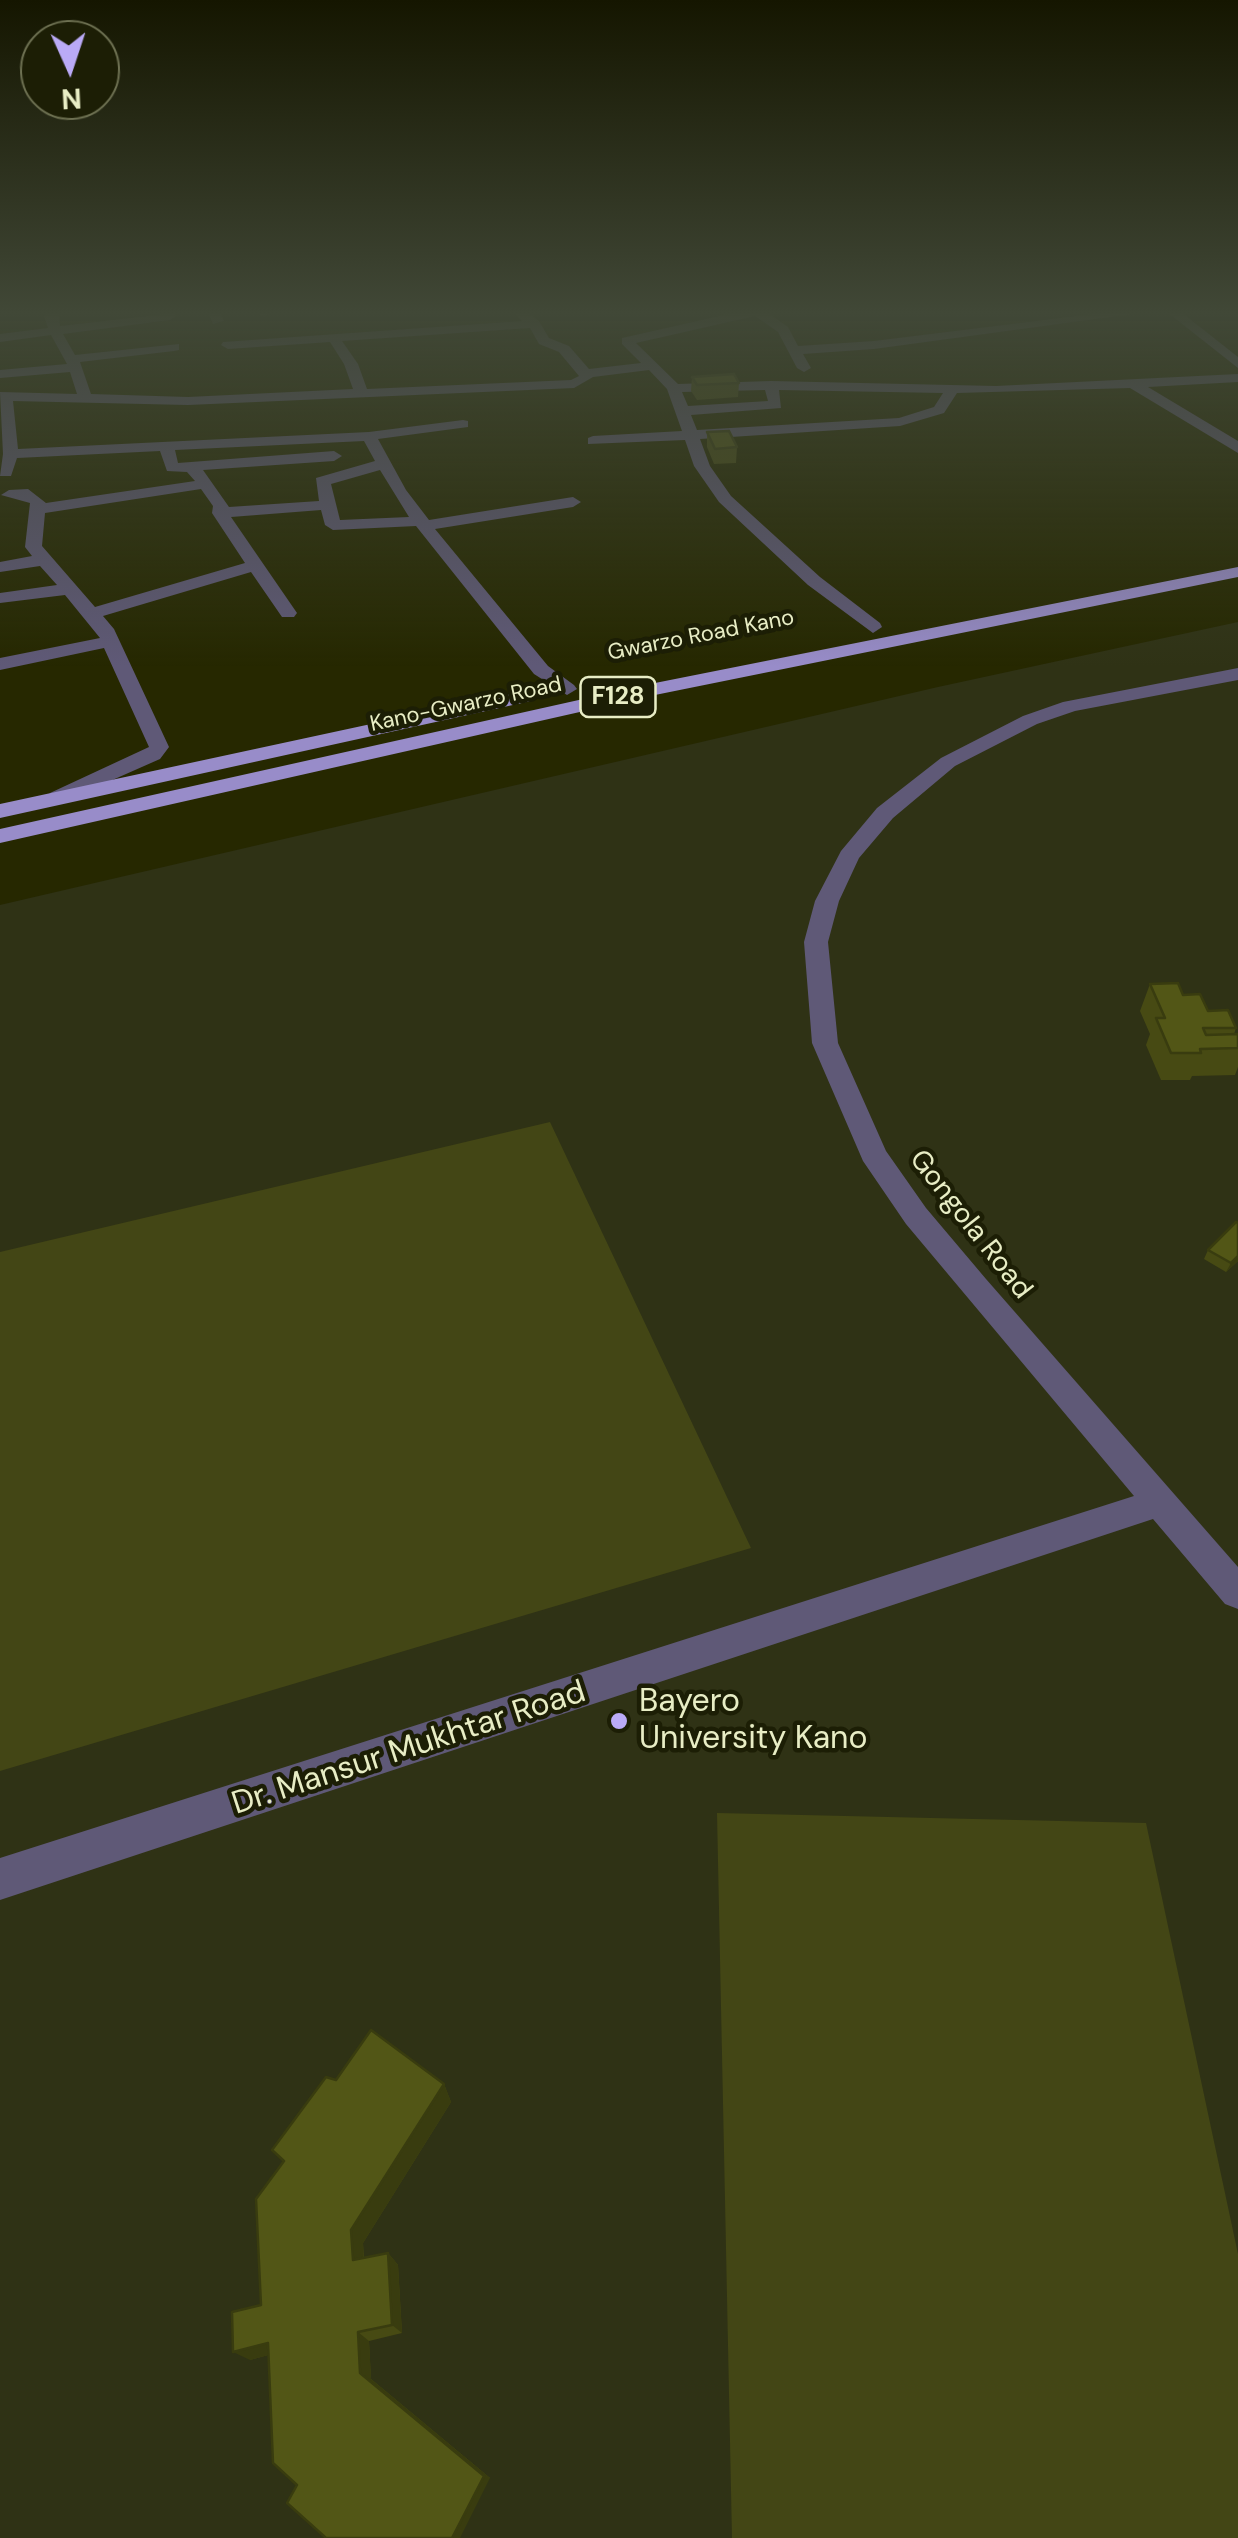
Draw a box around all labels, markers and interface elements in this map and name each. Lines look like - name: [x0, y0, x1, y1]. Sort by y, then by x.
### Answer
- north arrow: [20, 20, 120, 120]
- text: N: [60, 79, 83, 117]
- street label: Gwarzo Road Kano: [606, 605, 796, 667]
- street label: Kano-Gwarzo Road: [368, 672, 564, 738]
- road number: F128: [580, 677, 656, 717]
- street label: Gongola Road: [901, 1144, 1039, 1306]
- street label: Dr. Mansur Mukhtar Road: [227, 1674, 591, 1824]
- place label: Bayero University Kano: [639, 1684, 867, 1759]
- marker: Bayero University Kano: [608, 1710, 630, 1732]

